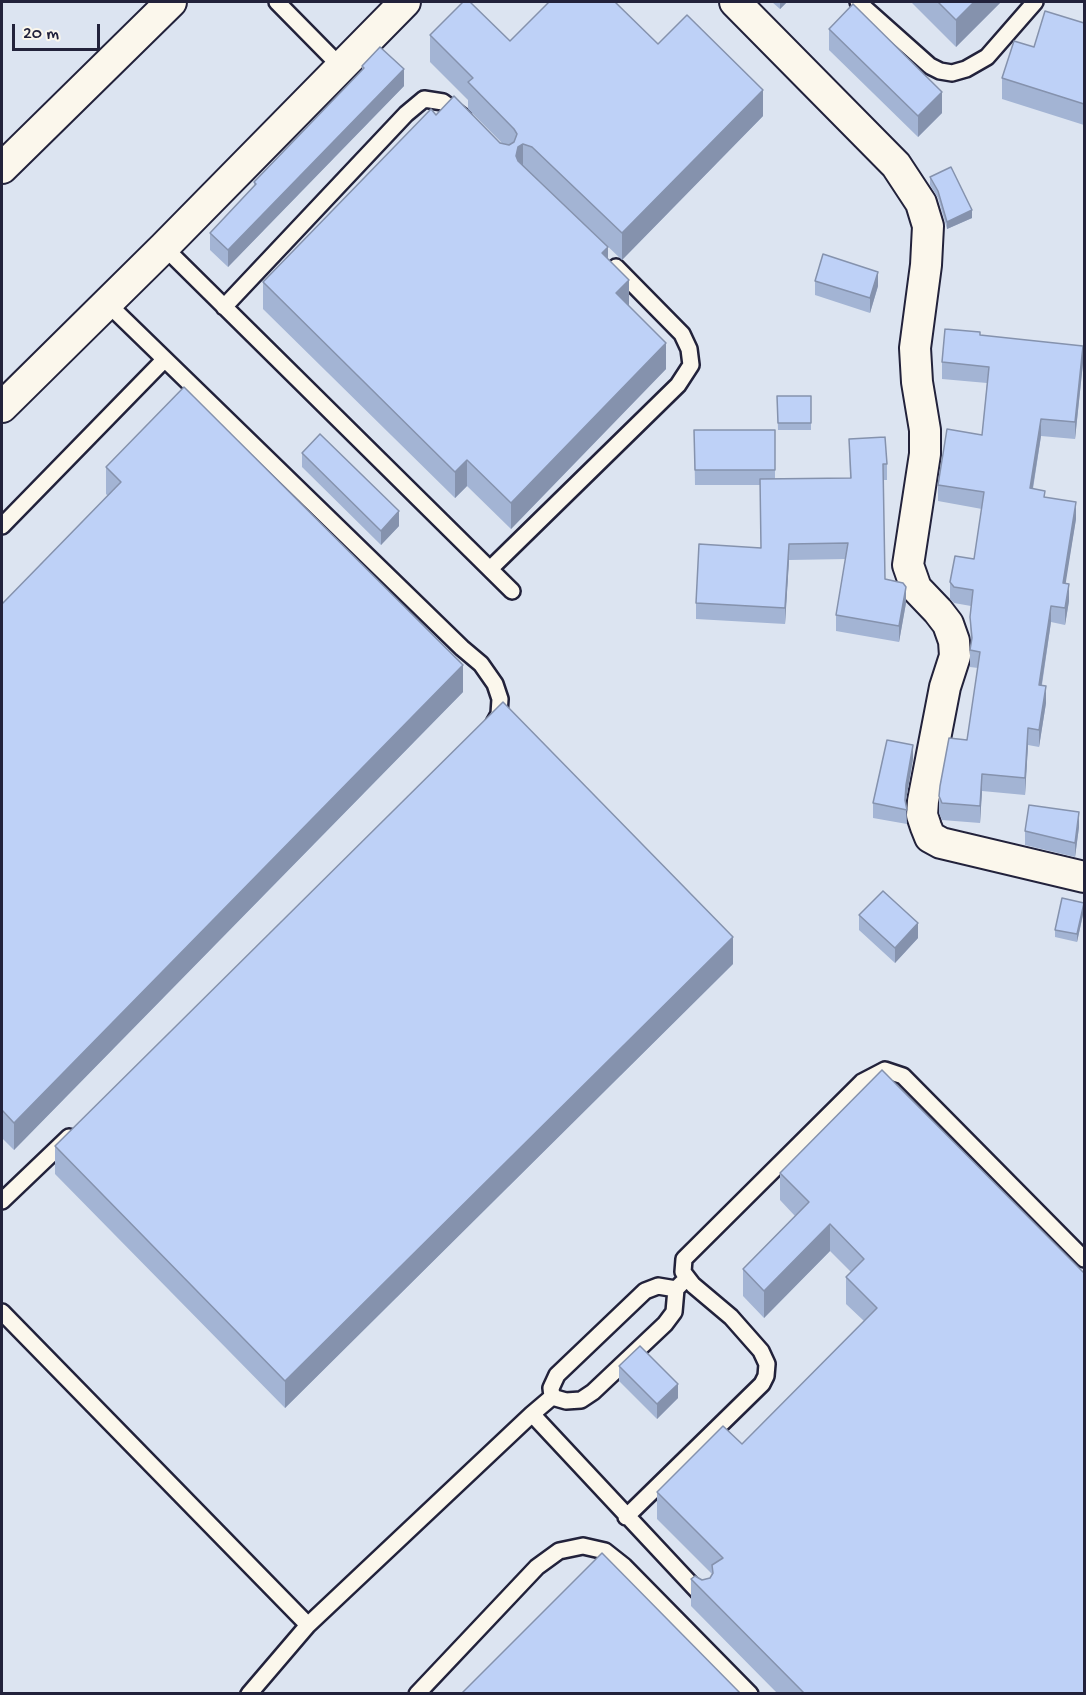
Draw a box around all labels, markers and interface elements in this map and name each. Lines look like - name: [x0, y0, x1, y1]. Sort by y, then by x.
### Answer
- scale bar: [15, 12, 104, 50]
- text: 20 m: [23, 24, 59, 45]

